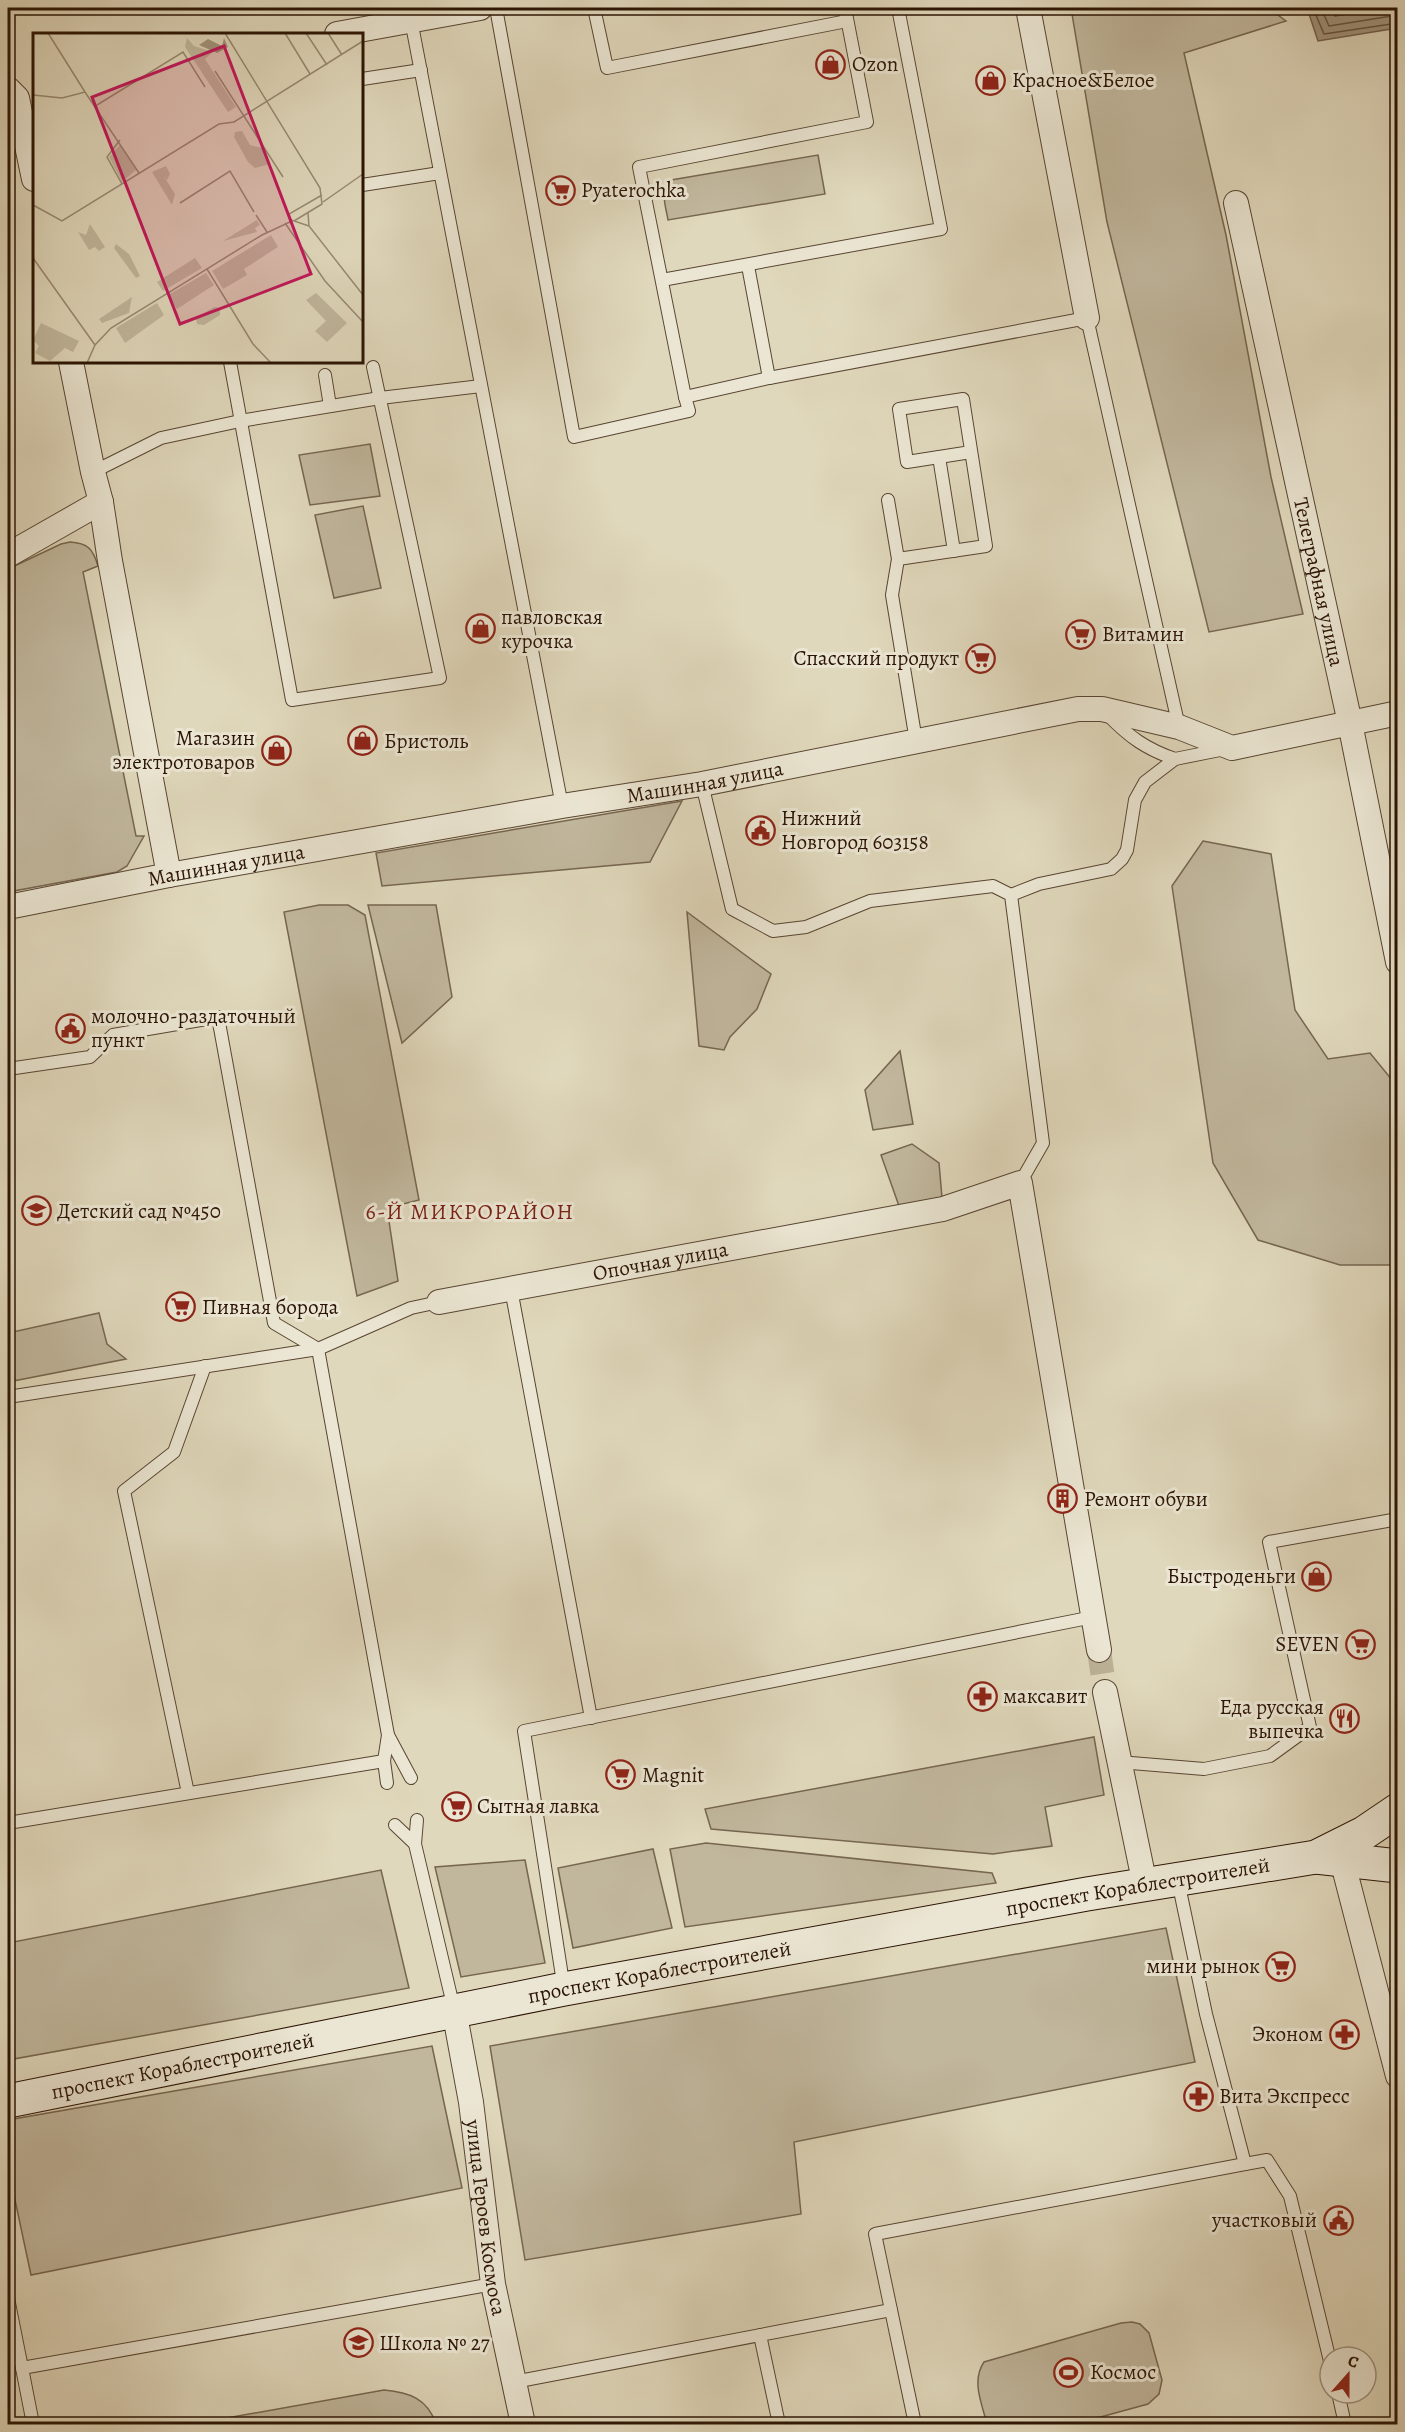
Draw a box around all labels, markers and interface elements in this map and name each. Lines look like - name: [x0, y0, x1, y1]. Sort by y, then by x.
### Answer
- inset map: [33, 33, 363, 363]
- shop icon: Ozon: [815, 48, 847, 80]
- place label: Ozon: [852, 50, 898, 78]
- shop icon: Красное&Белое: [975, 64, 1007, 96]
- place label: Красное&Белое: [1012, 66, 1155, 94]
- supermarket icon: Pyaterochka: [544, 174, 576, 206]
- place label: Pyaterochka: [581, 176, 686, 204]
- street label: Телеграфная улица: [1287, 495, 1351, 669]
- place label: павловская курочка: [501, 603, 603, 655]
- shop icon: павловская курочка: [464, 613, 496, 645]
- supermarket icon: Витамин: [1065, 618, 1097, 650]
- place label: Витамин: [1102, 620, 1184, 648]
- supermarket icon: Спасский продукт: [964, 642, 996, 674]
- place label: Спасский продукт: [793, 644, 959, 672]
- place label: Магазин электротоваров: [112, 724, 255, 776]
- shop icon: Бристоль: [347, 725, 379, 757]
- place label: Бристоль: [384, 727, 469, 755]
- shop icon: Магазин электротоваров: [260, 734, 292, 766]
- street label: Машинная улица: [624, 754, 786, 810]
- place label: Нижний Новгород 603158: [781, 804, 929, 856]
- public building icon: Нижний Новгород 603158: [744, 814, 776, 846]
- street label: Машинная улица: [145, 837, 307, 893]
- place label: молочно-раздаточный пункт: [91, 1002, 296, 1054]
- public building icon: молочно-раздаточный пункт: [54, 1012, 86, 1044]
- school or university icon: Детский сад №450: [20, 1195, 52, 1227]
- place label: Детский сад №450: [57, 1197, 221, 1225]
- district label: 6-Й МИКРОРАЙОН: [365, 1197, 575, 1227]
- street label: Опочная улица: [590, 1235, 731, 1287]
- supermarket icon: Пивная борода: [165, 1291, 197, 1323]
- place label: Пивная борода: [202, 1293, 339, 1321]
- building icon: Ремонт обуви: [1047, 1483, 1079, 1515]
- place label: Ремонт обуви: [1084, 1485, 1208, 1513]
- shop icon: Быстроденьги: [1301, 1560, 1333, 1592]
- place label: Быстроденьги: [1167, 1562, 1296, 1590]
- supermarket icon: SEVEN: [1344, 1628, 1376, 1660]
- place label: SEVEN: [1275, 1630, 1339, 1658]
- pharmacy icon: максавит: [966, 1680, 998, 1712]
- place label: максавит: [1003, 1682, 1087, 1710]
- place label: Еда русская выпечка: [1219, 1693, 1324, 1745]
- restaurant icon: Еда русская выпечка: [1329, 1703, 1361, 1735]
- supermarket icon: Magnit: [605, 1759, 637, 1791]
- place label: Magnit: [642, 1761, 704, 1789]
- supermarket icon: Сытная лавка: [440, 1790, 472, 1822]
- place label: Сытная лавка: [477, 1792, 600, 1820]
- street label: проспект Кораблестроителей: [1003, 1851, 1272, 1923]
- street label: проспект Кораблестроителей: [525, 1934, 793, 2010]
- supermarket icon: мини рынок: [1265, 1950, 1297, 1982]
- place label: мини рынок: [1146, 1952, 1260, 1980]
- pharmacy icon: Эконом: [1328, 2018, 1360, 2050]
- place label: Эконом: [1252, 2020, 1323, 2048]
- street label: проспект Кораблестроителей: [49, 2026, 316, 2106]
- pharmacy icon: Вита Экспресс: [1182, 2080, 1214, 2112]
- place label: Вита Экспресс: [1219, 2082, 1350, 2110]
- street label: улица Героев Космоса: [459, 2117, 513, 2318]
- public building icon: участковый: [1322, 2204, 1354, 2236]
- place label: участковый: [1211, 2206, 1317, 2234]
- school or university icon: Школа № 27: [342, 2327, 374, 2359]
- place label: Школа № 27: [379, 2329, 490, 2357]
- north arrow: [1318, 2345, 1378, 2405]
- text: С: [1344, 2350, 1362, 2374]
- sports icon: Космос: [1053, 2356, 1085, 2388]
- place label: Космос: [1090, 2358, 1156, 2386]

